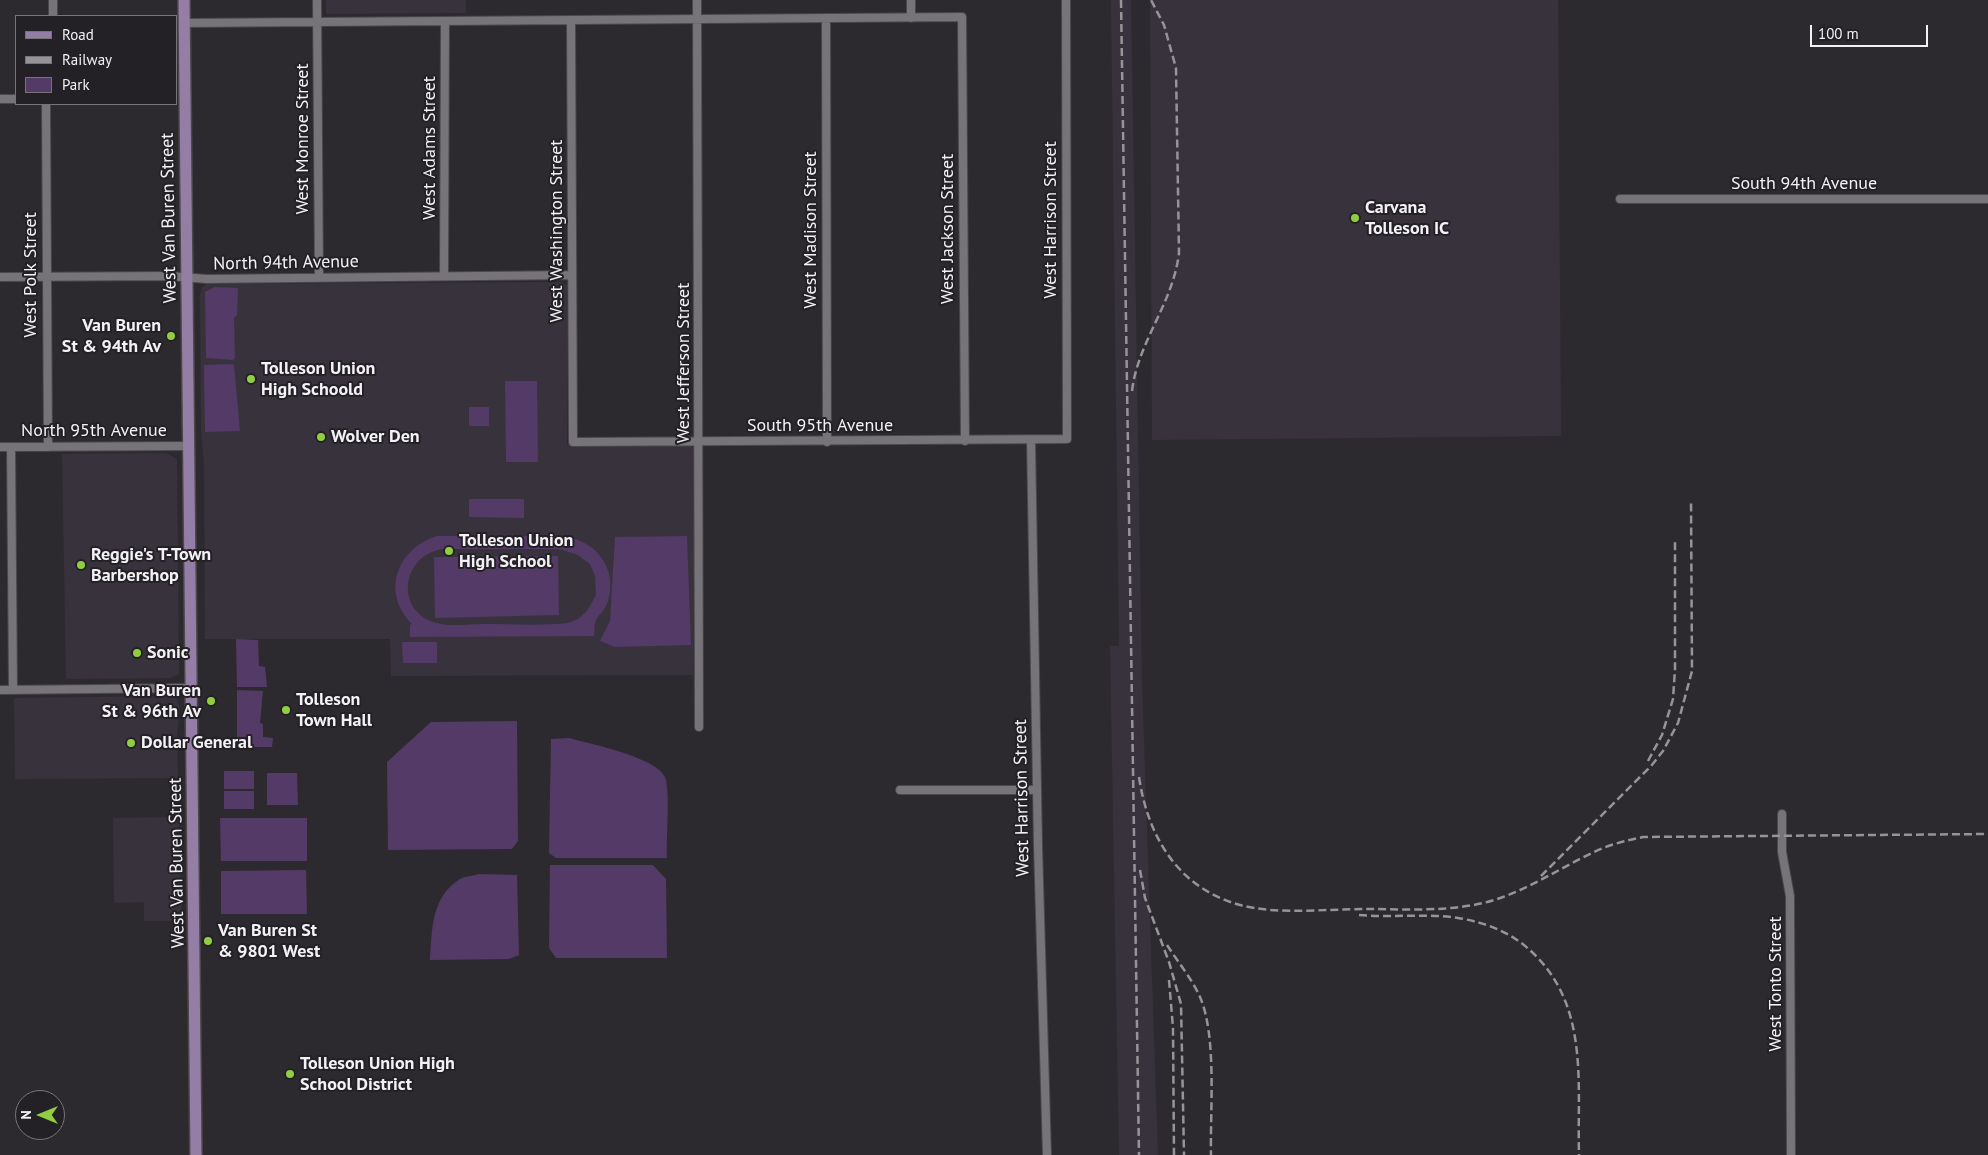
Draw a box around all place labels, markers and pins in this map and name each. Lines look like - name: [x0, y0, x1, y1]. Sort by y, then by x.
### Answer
- place label: Carvana Tolleson IC: [1365, 197, 1449, 240]
- marker: Carvana Tolleson IC: [1349, 212, 1361, 224]
- place label: Van Buren St & 94th Av: [62, 315, 161, 358]
- marker: Van Buren St & 94th Av: [165, 330, 177, 342]
- place label: Tolleson Union High Schoold: [261, 358, 375, 400]
- marker: Tolleson Union High Schoold: [245, 373, 257, 385]
- place label: Wolver Den: [331, 426, 420, 448]
- marker: Wolver Den: [315, 431, 327, 443]
- place label: Tolleson Union High School: [459, 530, 573, 572]
- place label: Reggie's T-Town Barbershop: [91, 544, 211, 586]
- marker: Tolleson Union High School: [443, 545, 455, 557]
- marker: Reggie's T-Town Barbershop: [75, 559, 87, 571]
- place label: Sonic: [147, 642, 189, 664]
- marker: Sonic: [131, 647, 143, 659]
- place label: Van Buren St & 96th Av: [102, 680, 201, 722]
- place label: Tolleson Town Hall: [296, 689, 372, 732]
- marker: Van Buren St & 96th Av: [205, 695, 217, 707]
- marker: Tolleson Town Hall: [280, 704, 292, 716]
- place label: Dollar General: [141, 732, 252, 754]
- marker: Dollar General: [125, 737, 137, 749]
- place label: Van Buren St & 9801 West: [218, 920, 320, 962]
- marker: Van Buren St & 9801 West: [202, 935, 214, 947]
- place label: Tolleson Union High School District: [300, 1053, 455, 1096]
- marker: Tolleson Union High School District: [284, 1068, 296, 1080]

